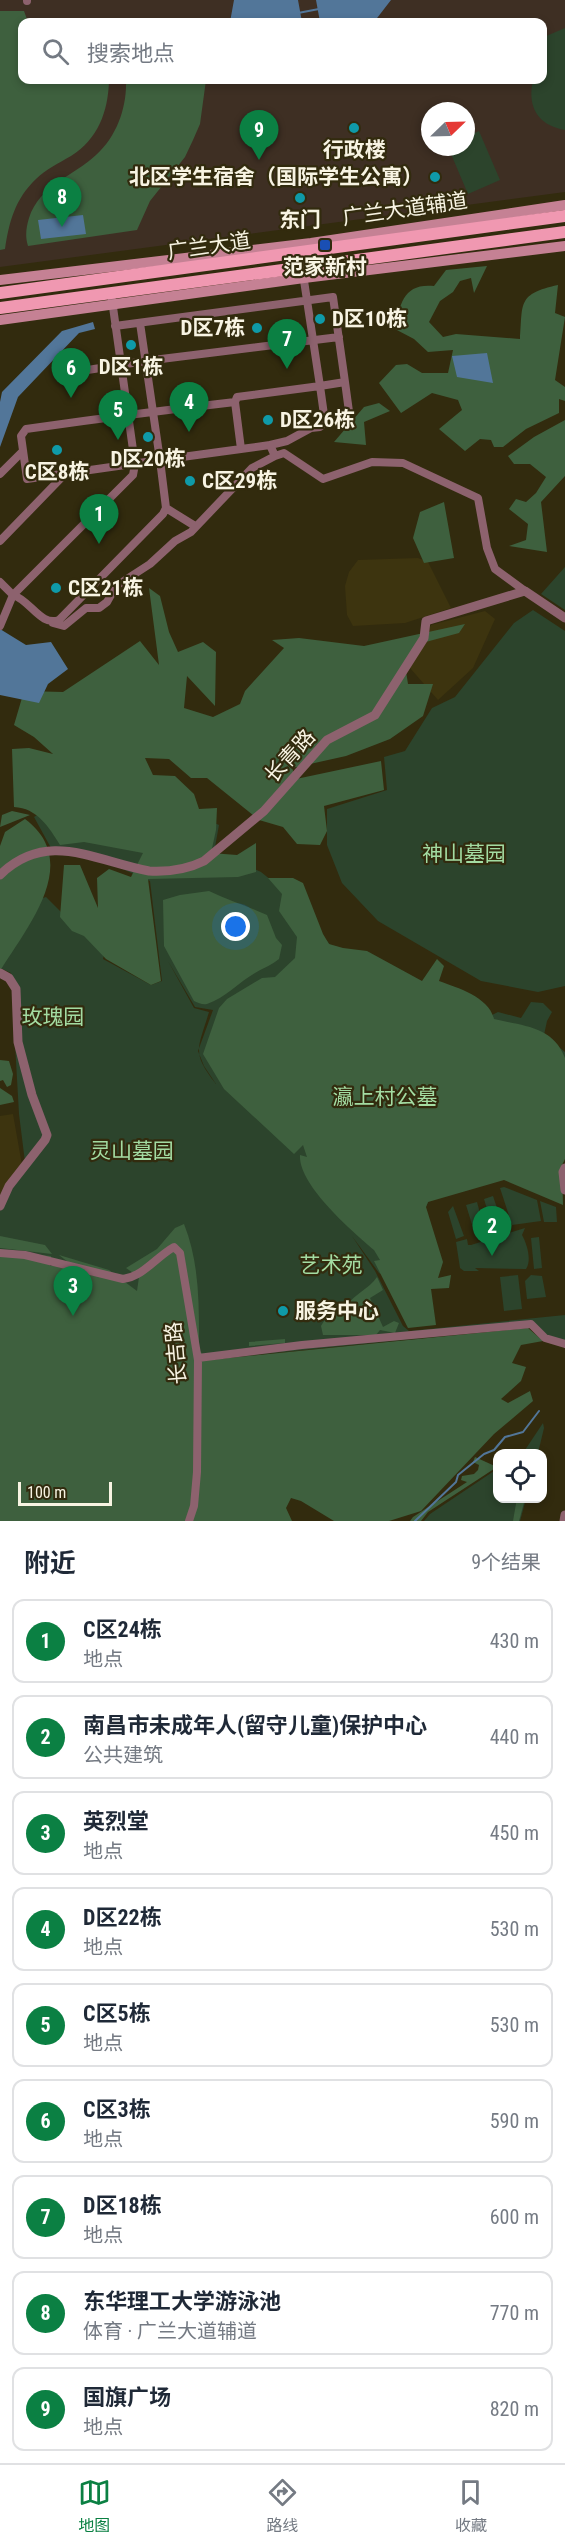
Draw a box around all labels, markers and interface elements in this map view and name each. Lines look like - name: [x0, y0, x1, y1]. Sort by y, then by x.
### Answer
- search box: [18, 18, 547, 84]
- icon: search: [39, 35, 72, 68]
- text: 搜索地点: [87, 41, 175, 66]
- north arrow: [421, 102, 475, 156]
- pin: 9: [240, 110, 278, 160]
- marker: 行政楼: [347, 121, 361, 135]
- place label: 行政楼: [323, 138, 386, 162]
- place label: 北区学生宿舍（国际学生公寓）: [129, 165, 423, 189]
- marker: 北区学生宿舍（国际学生公寓）: [428, 170, 442, 184]
- pin: 8: [42, 178, 82, 227]
- street label: 广兰大道辅道: [341, 188, 469, 230]
- marker: 东门: [293, 191, 307, 205]
- place label: 东门: [279, 208, 321, 232]
- street label: 广兰大道: [166, 228, 252, 264]
- marker: 范家新村: [318, 238, 332, 252]
- place label: 范家新村: [283, 255, 367, 279]
- place label: D区10栋: [332, 307, 407, 331]
- marker: D区10栋: [313, 312, 327, 326]
- place label: D区7栋: [181, 316, 245, 340]
- pin: 7: [268, 320, 306, 369]
- marker: D区7栋: [250, 321, 264, 335]
- marker: D区1栋: [124, 338, 138, 352]
- pin: 6: [52, 348, 90, 398]
- place label: D区1栋: [99, 355, 163, 379]
- pin: 4: [170, 382, 208, 432]
- pin: 5: [98, 390, 138, 440]
- place label: D区26栋: [280, 408, 355, 432]
- marker: D区26栋: [261, 413, 275, 427]
- marker: D区20栋: [141, 430, 155, 444]
- marker: C区8栋: [50, 443, 64, 457]
- place label: D区20栋: [110, 447, 186, 471]
- place label: C区8栋: [25, 460, 89, 484]
- place label: C区29栋: [202, 469, 277, 493]
- marker: C区29栋: [183, 474, 197, 488]
- pin: 1: [80, 494, 118, 544]
- place label: C区21栋: [68, 576, 143, 600]
- marker: C区21栋: [49, 581, 63, 595]
- street label: 长青路: [260, 725, 320, 787]
- park label: 神山墓园: [422, 842, 506, 866]
- your location: [221, 912, 250, 941]
- park label: 玫瑰园: [22, 1005, 85, 1029]
- park label: 瀛上村公墓: [333, 1085, 438, 1109]
- park label: 灵山墓园: [90, 1139, 174, 1163]
- pin: 2: [472, 1206, 512, 1256]
- park label: 艺术苑: [300, 1253, 363, 1277]
- pin: 3: [54, 1266, 92, 1316]
- place label: 服务中心: [295, 1299, 379, 1323]
- marker: 服务中心: [276, 1304, 290, 1318]
- street label: 长吉路: [161, 1321, 191, 1385]
- map controls: [493, 1449, 547, 1503]
- button: locate: [493, 1449, 547, 1503]
- scale bar: [18, 1479, 112, 1506]
- text: 100 m: [27, 1483, 66, 1502]
- text: 附近: [24, 1548, 76, 1578]
- text: 9个结果: [471, 1550, 541, 1574]
- text: C区24栋: [83, 1617, 162, 1642]
- text: 1: [40, 1629, 51, 1653]
- text: 430 m: [490, 1629, 539, 1653]
- text: 地点: [83, 1647, 123, 1671]
- text: 南昌市未成年人(留守儿童)保护中心: [83, 1713, 427, 1738]
- text: 2: [40, 1725, 51, 1749]
- text: 440 m: [490, 1725, 539, 1749]
- text: 公共建筑: [83, 1743, 163, 1767]
- text: 英烈堂: [83, 1809, 149, 1834]
- text: 3: [40, 1821, 51, 1845]
- text: 450 m: [490, 1821, 539, 1845]
- text: 地点: [83, 1839, 123, 1863]
- text: D区22栋: [83, 1905, 162, 1930]
- text: 4: [40, 1917, 51, 1941]
- text: 530 m: [490, 1917, 539, 1941]
- text: 地点: [83, 1935, 123, 1959]
- text: C区5栋: [83, 2001, 151, 2026]
- text: 5: [40, 2013, 51, 2037]
- text: 530 m: [490, 2013, 539, 2037]
- text: 地点: [83, 2031, 123, 2055]
- text: C区3栋: [83, 2097, 151, 2122]
- text: 6: [40, 2109, 51, 2133]
- text: 590 m: [490, 2109, 539, 2133]
- text: 地点: [83, 2127, 123, 2151]
- text: D区18栋: [83, 2193, 162, 2218]
- text: 7: [40, 2205, 51, 2229]
- text: 600 m: [490, 2205, 539, 2229]
- text: 地点: [83, 2223, 123, 2247]
- text: 东华理工大学游泳池: [83, 2289, 281, 2314]
- text: 8: [40, 2301, 51, 2325]
- text: 770 m: [490, 2301, 539, 2325]
- text: 体育 · 广兰大道辅道: [83, 2319, 257, 2343]
- text: 国旗广场: [83, 2385, 171, 2410]
- text: 9: [40, 2397, 51, 2421]
- text: 820 m: [490, 2397, 539, 2421]
- text: 地点: [83, 2415, 123, 2439]
- tab: 地图: [78, 2476, 111, 2536]
- tab: 路线: [266, 2476, 299, 2536]
- tab: 收藏: [454, 2476, 487, 2536]

